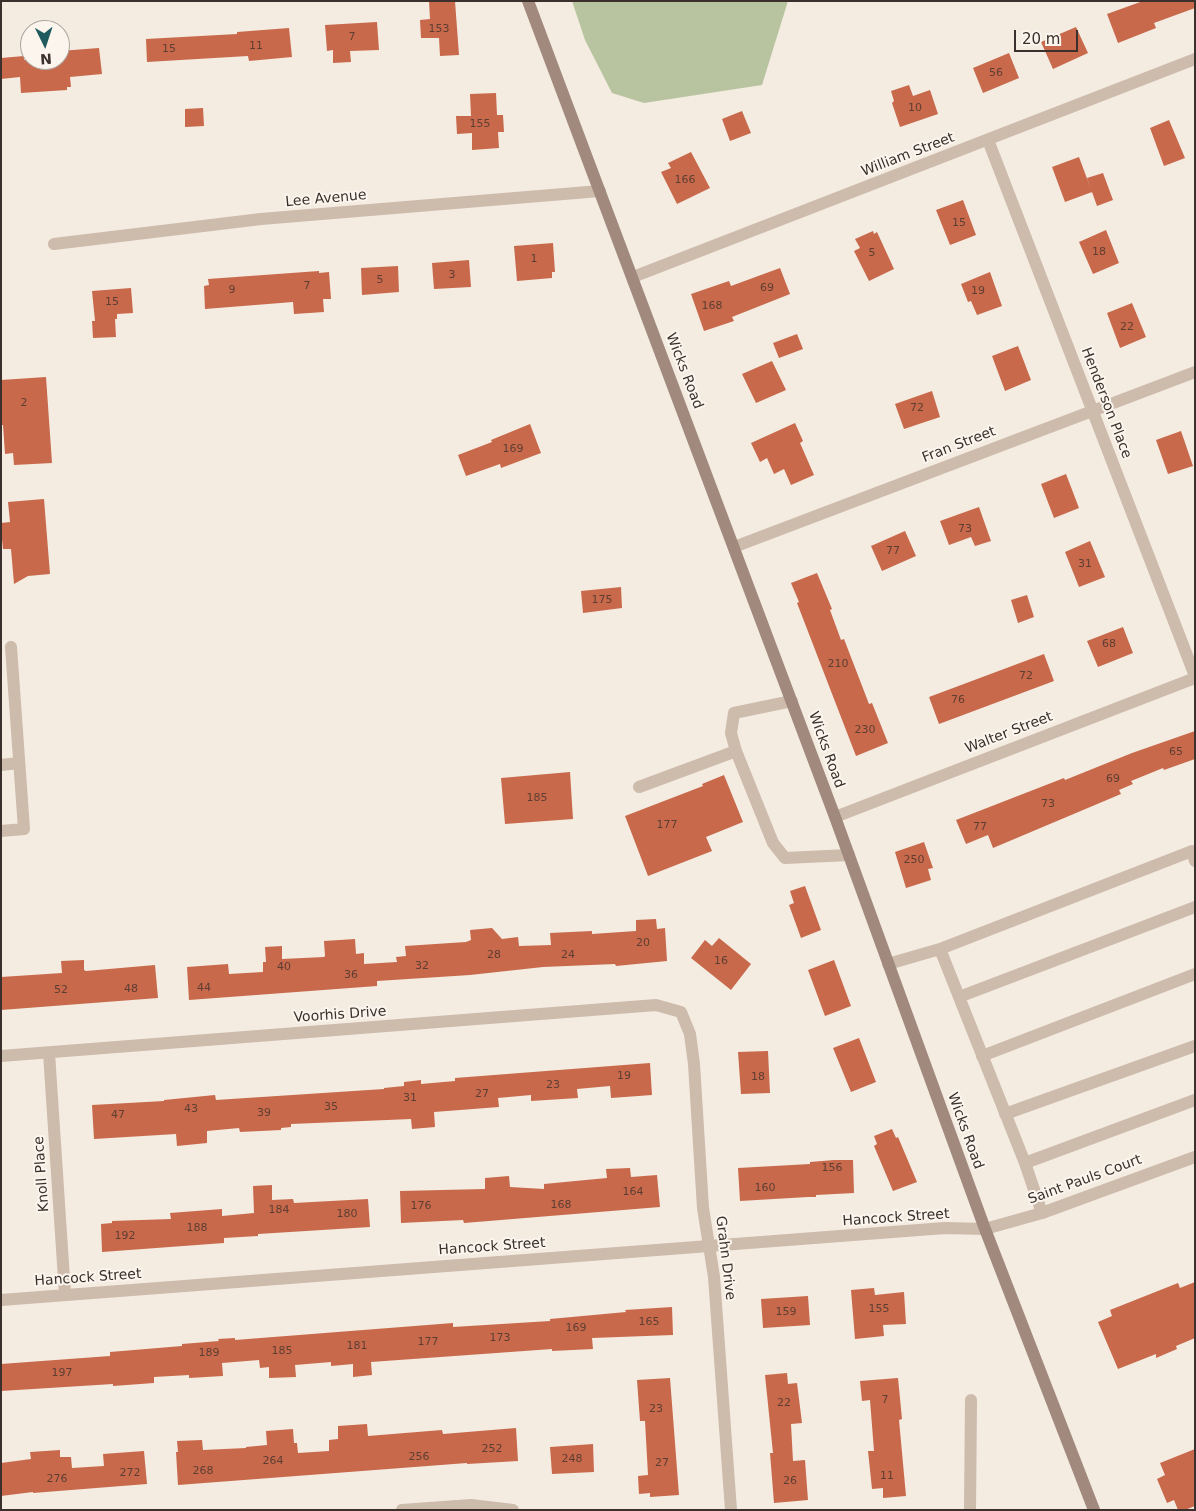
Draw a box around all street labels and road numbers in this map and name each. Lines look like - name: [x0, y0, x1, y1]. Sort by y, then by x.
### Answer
- street label: William Street: [859, 130, 957, 180]
- street label: Lee Avenue: [285, 187, 367, 211]
- street label: Wicks Road: [662, 331, 706, 411]
- street label: Henderson Place: [1077, 345, 1135, 461]
- street label: Fran Street: [920, 423, 998, 467]
- street label: Wicks Road: [804, 709, 848, 791]
- street label: Walter Street: [963, 709, 1055, 757]
- street label: Voorhis Drive: [293, 1003, 387, 1027]
- street label: Wicks Road: [943, 1090, 987, 1172]
- street label: Knoll Place: [31, 1135, 53, 1213]
- street label: Saint Pauls Court: [1026, 1152, 1144, 1208]
- street label: Hancock Street: [842, 1206, 950, 1230]
- street label: Grahn Drive: [712, 1215, 738, 1301]
- street label: Hancock Street: [438, 1235, 546, 1259]
- street label: Hancock Street: [34, 1266, 142, 1290]

